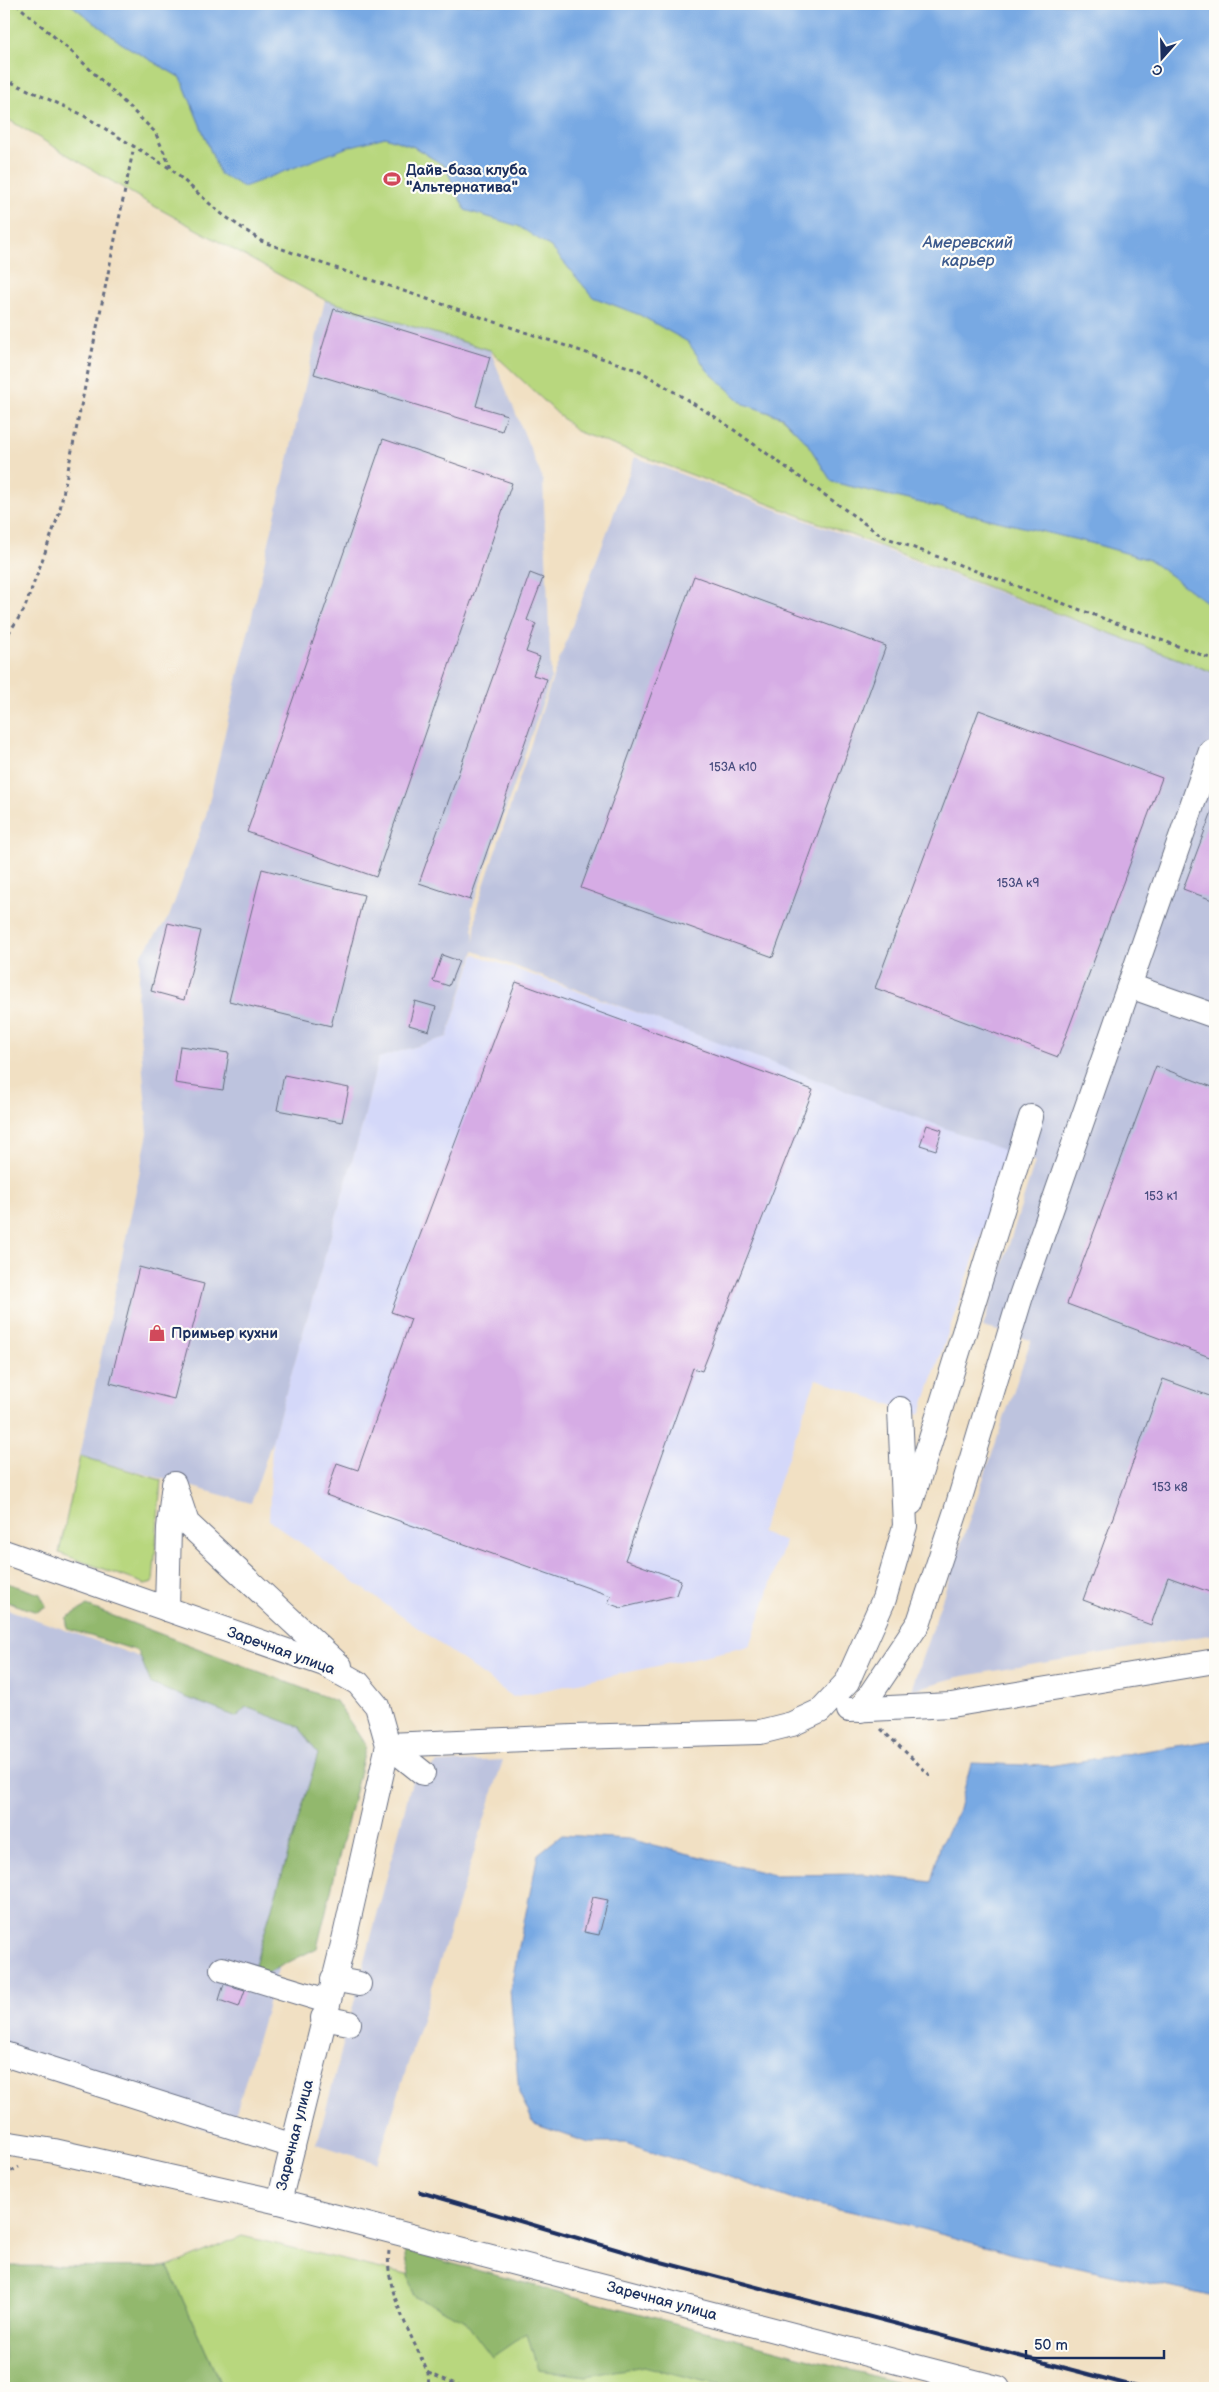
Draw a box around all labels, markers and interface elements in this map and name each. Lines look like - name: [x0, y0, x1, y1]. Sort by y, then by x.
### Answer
- north arrow: [1136, 32, 1186, 82]
- text: С: [1150, 60, 1165, 79]
- place label: Дайв-база клуба "Альтернатива": [406, 161, 527, 197]
- sports icon: Дайв-база клуба "Альтернатива": [382, 169, 402, 189]
- water label: Амеревский карьер: [922, 234, 1013, 271]
- house number: 153А к10: [709, 760, 757, 775]
- house number: 153А к9: [997, 876, 1039, 891]
- house number: 153 к1: [1144, 1189, 1178, 1204]
- shop icon: Примьер кухни: [147, 1323, 167, 1343]
- place label: Примьер кухни: [171, 1324, 278, 1343]
- house number: 153 к8: [1152, 1480, 1188, 1495]
- street label: Заречная улица: [224, 1623, 338, 1679]
- street label: Заречная улица: [272, 2078, 318, 2192]
- street label: Заречная улица: [605, 2277, 719, 2325]
- scale bar: [1026, 2327, 1164, 2359]
- text: 50 m: [1034, 2336, 1068, 2355]

